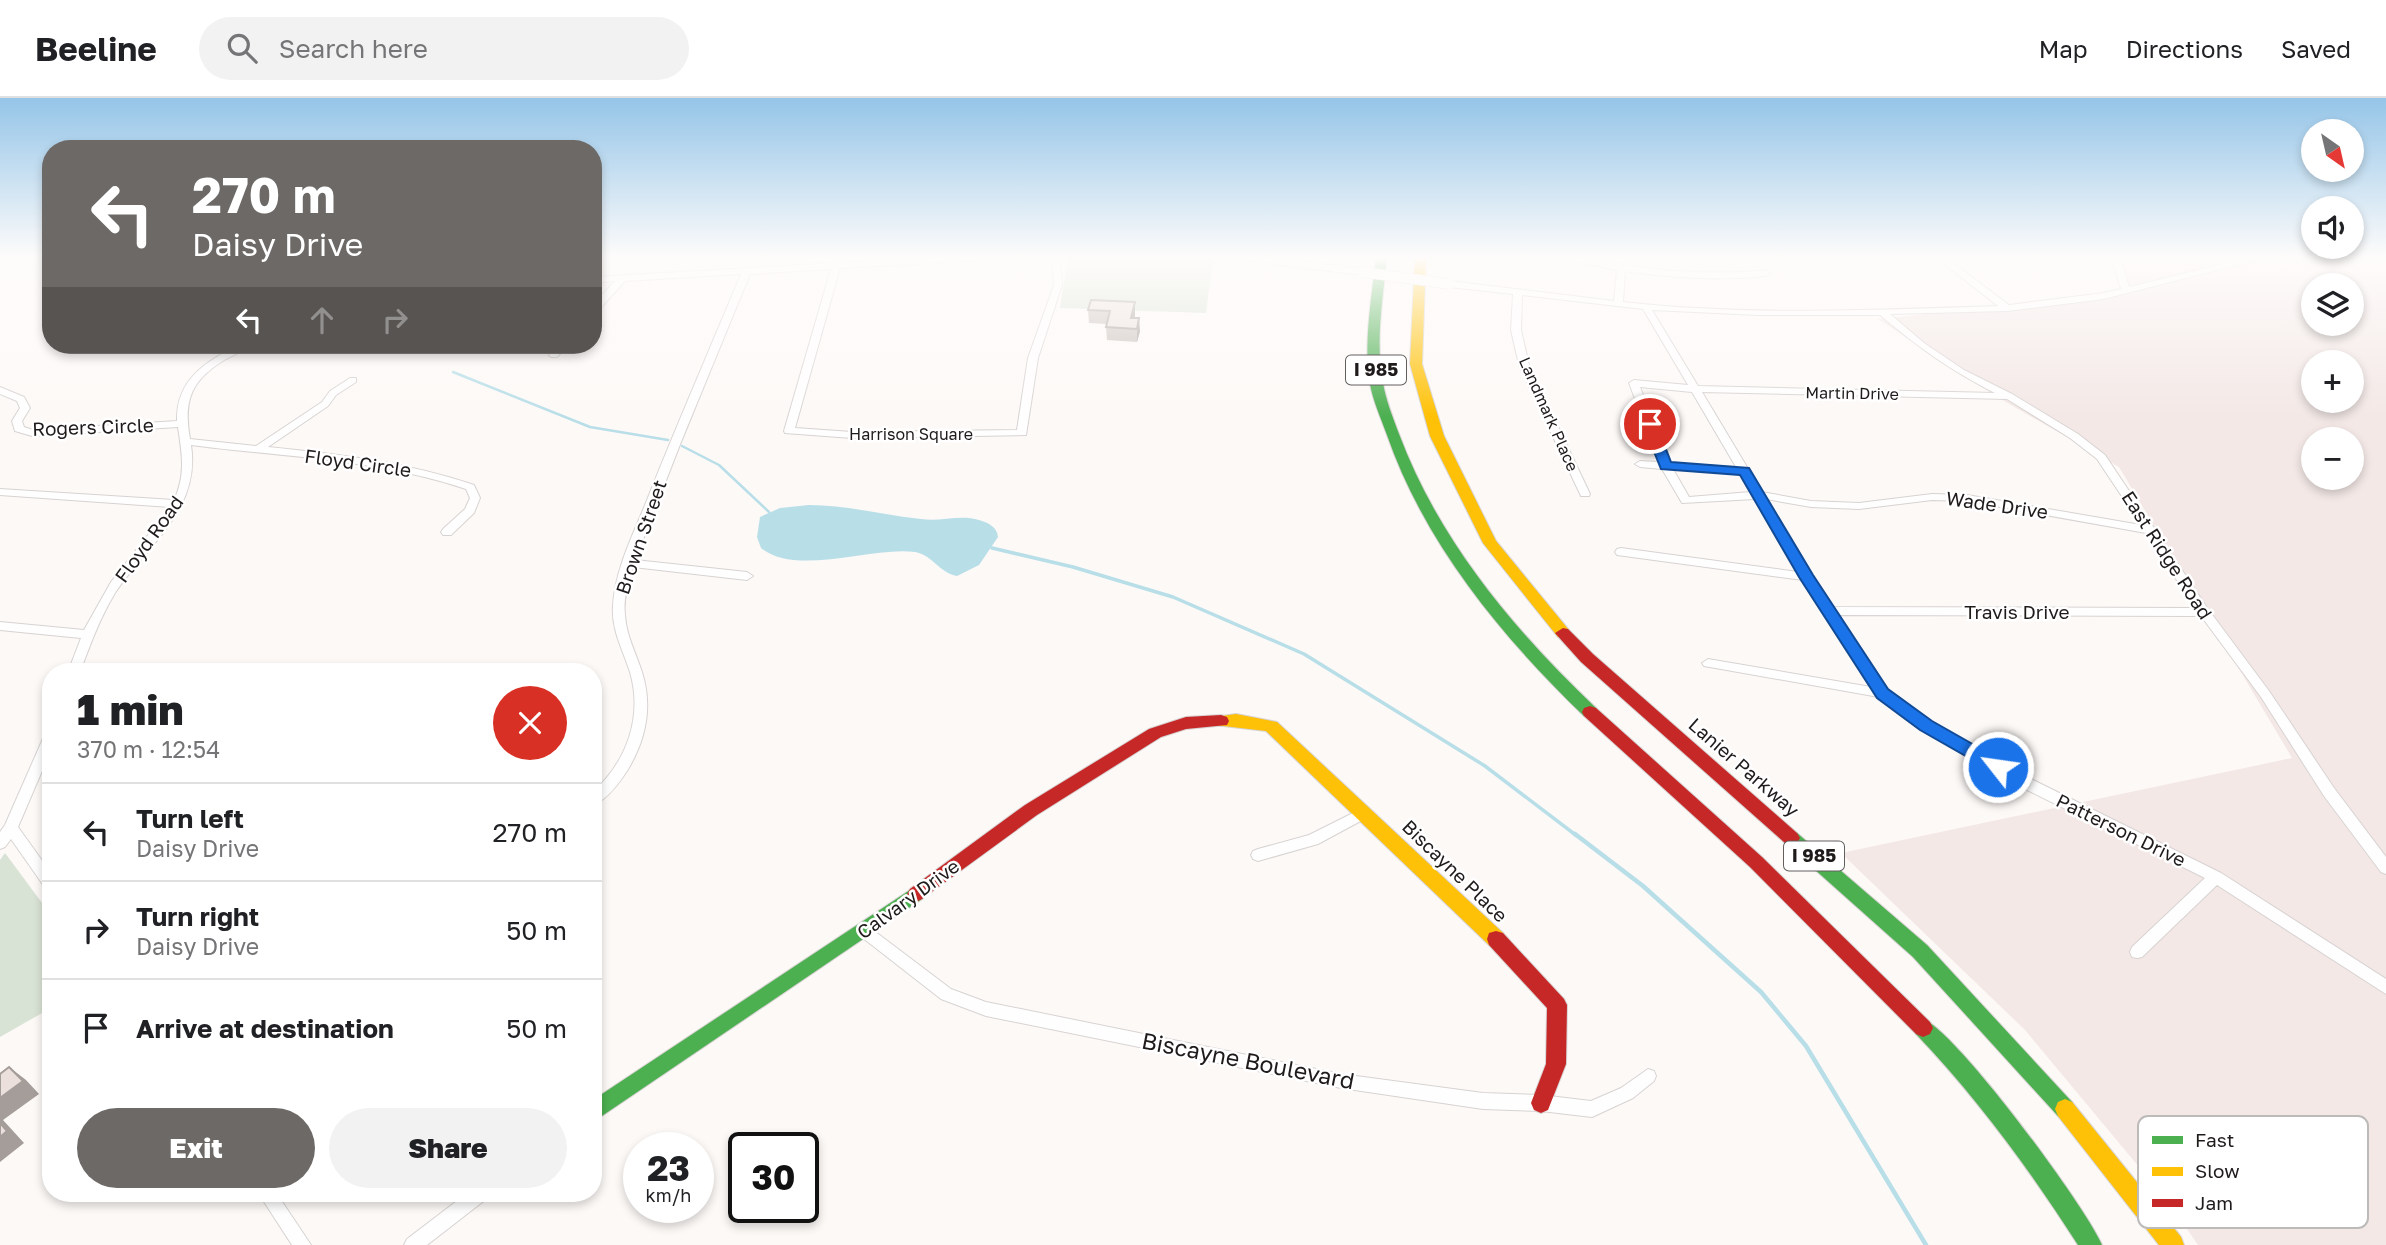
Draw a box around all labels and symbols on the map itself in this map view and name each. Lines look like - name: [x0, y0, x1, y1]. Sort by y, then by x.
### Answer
- north arrow: [2301, 119, 2364, 182]
- street label: Landmark Place: [1515, 354, 1583, 474]
- road number: I 985: [1346, 356, 1406, 384]
- street label: Martin Drive: [1805, 382, 1899, 404]
- pin: [1620, 394, 1680, 454]
- street label: Rogers Circle: [32, 413, 154, 440]
- street label: Harrison Square: [849, 424, 973, 444]
- street label: Floyd Circle: [303, 444, 413, 481]
- street label: Brown Street: [610, 477, 671, 597]
- street label: Wade Drive: [1945, 486, 2050, 523]
- street label: East Ridge Road: [2117, 486, 2217, 623]
- street label: Floyd Road: [109, 491, 188, 587]
- street label: Travis Drive: [1964, 600, 2070, 623]
- street label: Lanier Parkway: [1684, 712, 1805, 821]
- position arrow: [1961, 730, 2035, 804]
- street label: Patterson Drive: [2053, 788, 2190, 871]
- street label: Biscayne Place: [1398, 815, 1513, 927]
- road number: I 985: [1784, 842, 1844, 870]
- street label: Calvary Drive: [852, 854, 963, 943]
- street label: Biscayne Boulevard: [1139, 1026, 1357, 1094]
- legend: [2138, 1116, 2368, 1228]
- text: Fast: [2195, 1128, 2234, 1151]
- speed limit sign: 30: [728, 1132, 819, 1223]
- text: Slow: [2195, 1159, 2240, 1182]
- text: Jam: [2195, 1191, 2233, 1214]

